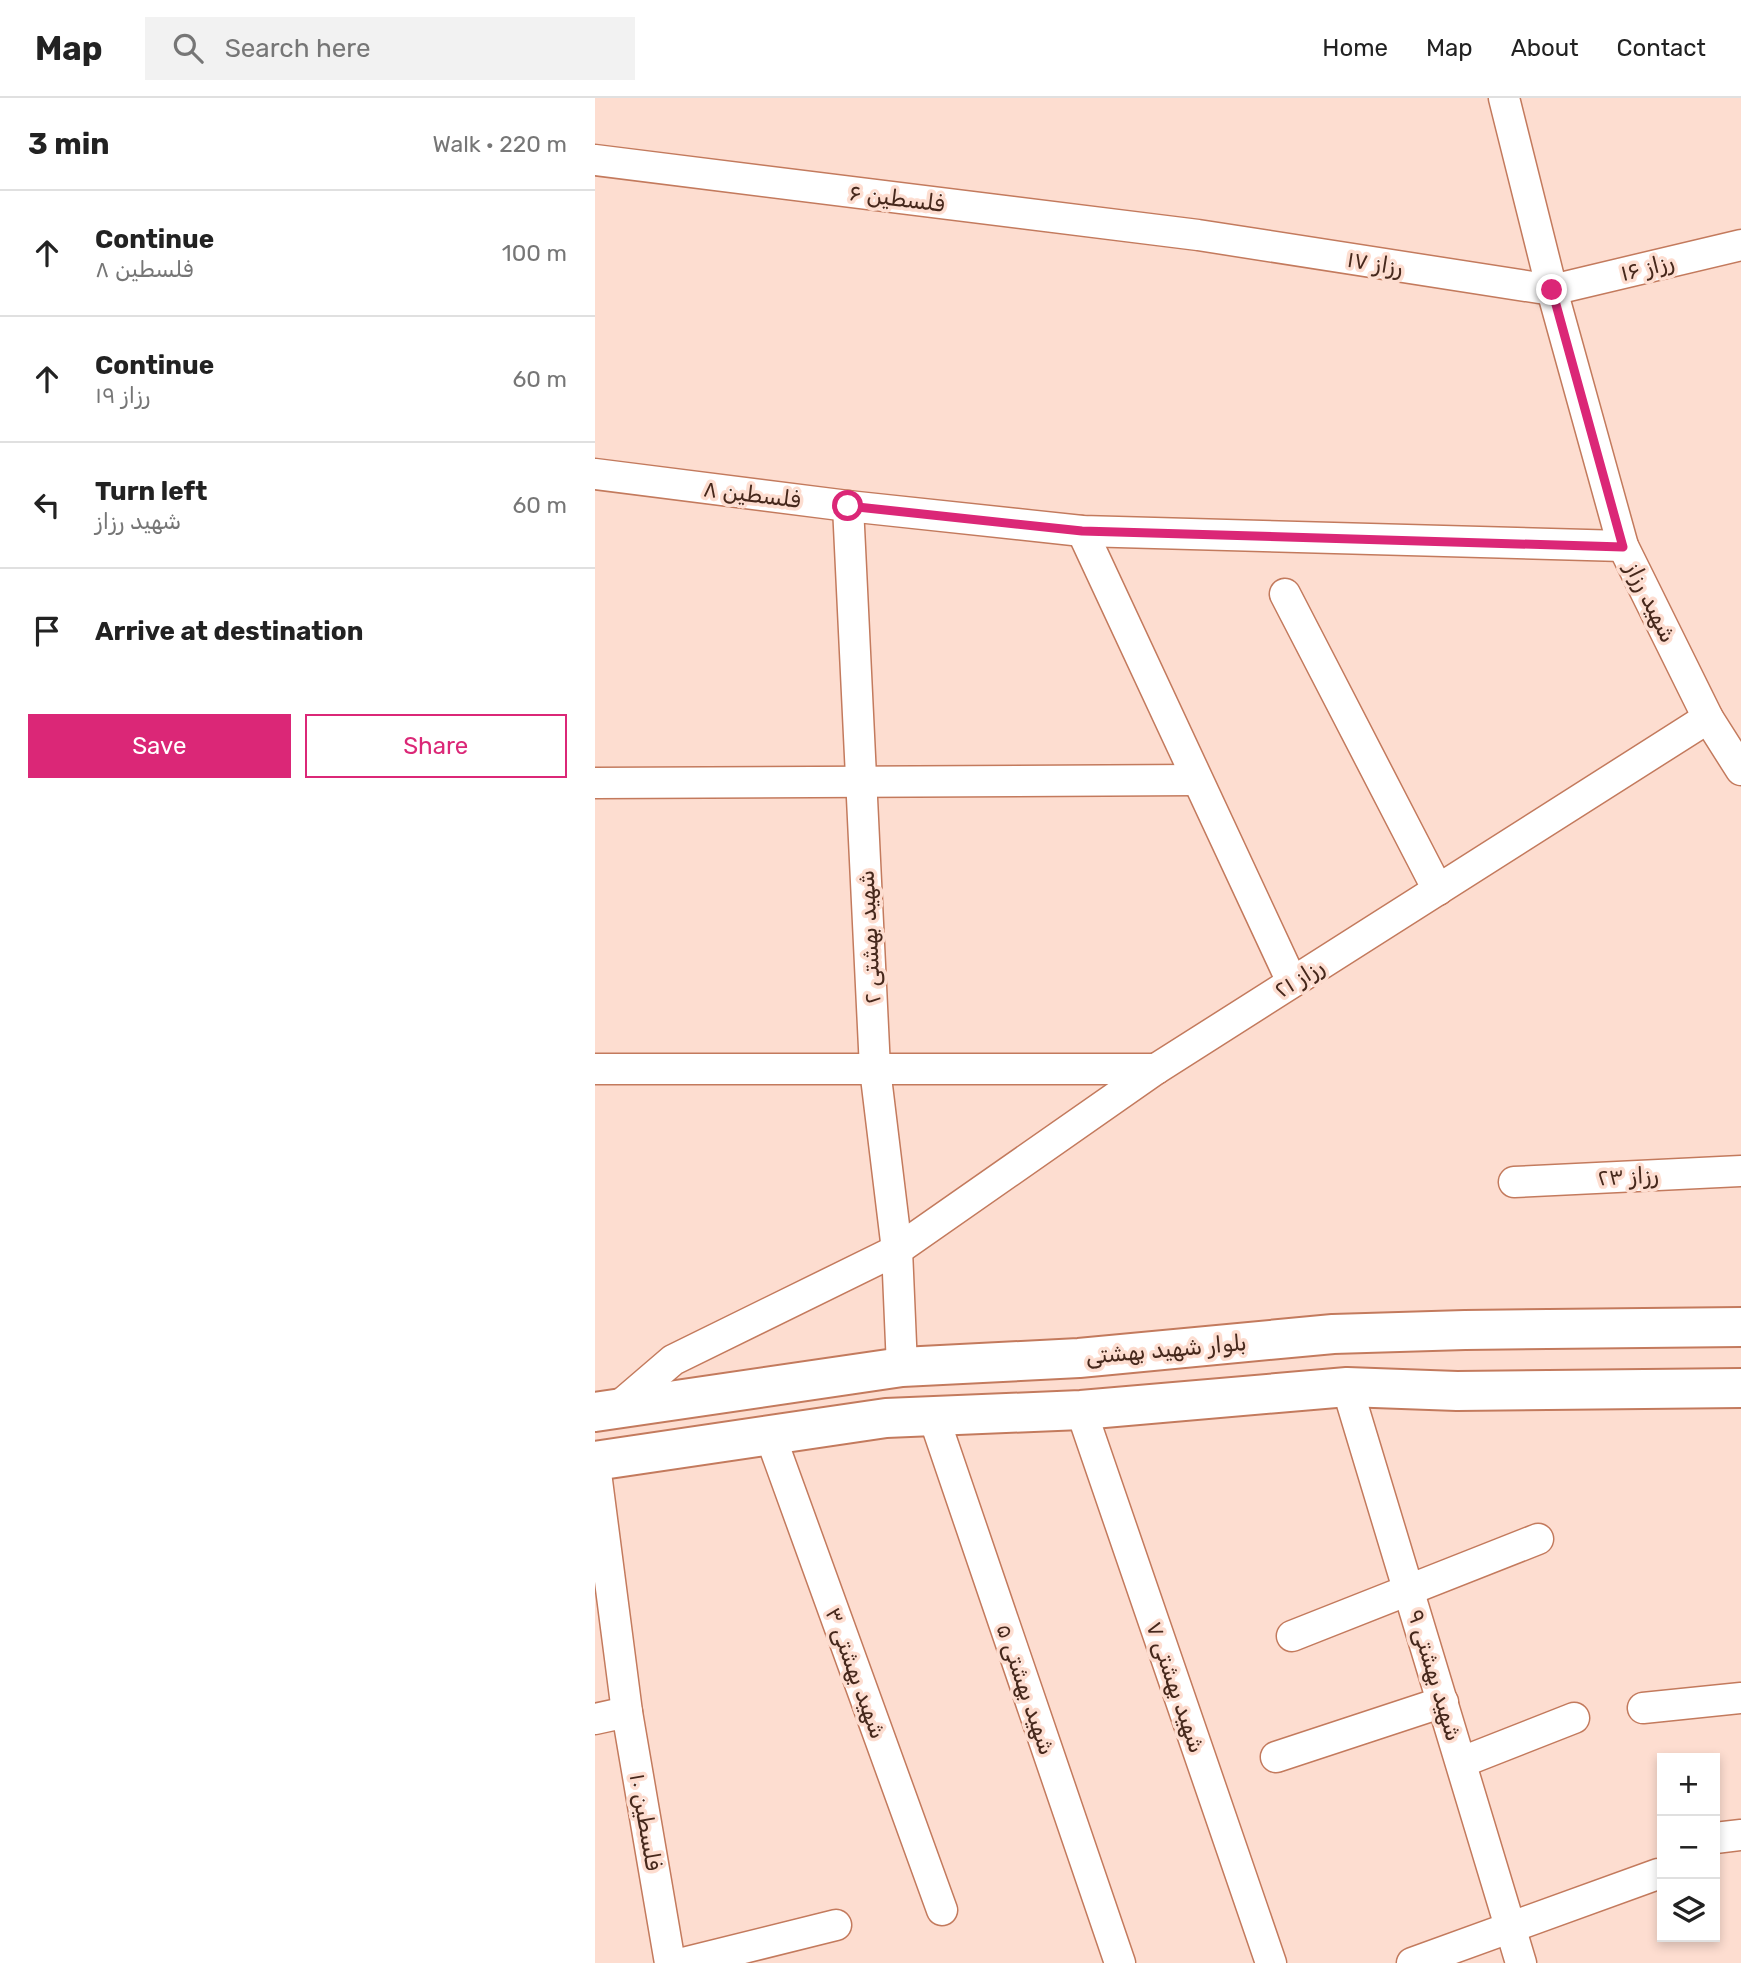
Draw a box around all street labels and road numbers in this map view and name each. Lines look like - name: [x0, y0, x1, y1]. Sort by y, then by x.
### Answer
- street label: فلسطین ۶: [848, 178, 947, 218]
- street label: رزاز ۱۷: [1345, 245, 1405, 281]
- street label: رزاز ۱۶: [1617, 247, 1677, 287]
- street label: فلسطین ۸: [701, 474, 803, 514]
- street label: شهید رزاز: [1619, 555, 1682, 647]
- street label: شهید بهشتی ۲: [852, 869, 886, 1005]
- street label: رزاز ۲۱: [1269, 952, 1329, 1004]
- street label: رزاز ۲۳: [1597, 1160, 1659, 1192]
- street label: بلوار شهید بهشتی: [1084, 1328, 1248, 1370]
- street label: شهید بهشتی ۳: [819, 1604, 893, 1742]
- street label: شهید بهشتی ۹: [1402, 1606, 1468, 1744]
- street label: شهید بهشتی ۷: [1140, 1618, 1212, 1756]
- street label: شهید بهشتی ۵: [990, 1620, 1062, 1758]
- street label: فلسطین ۱۰: [624, 1771, 668, 1873]

